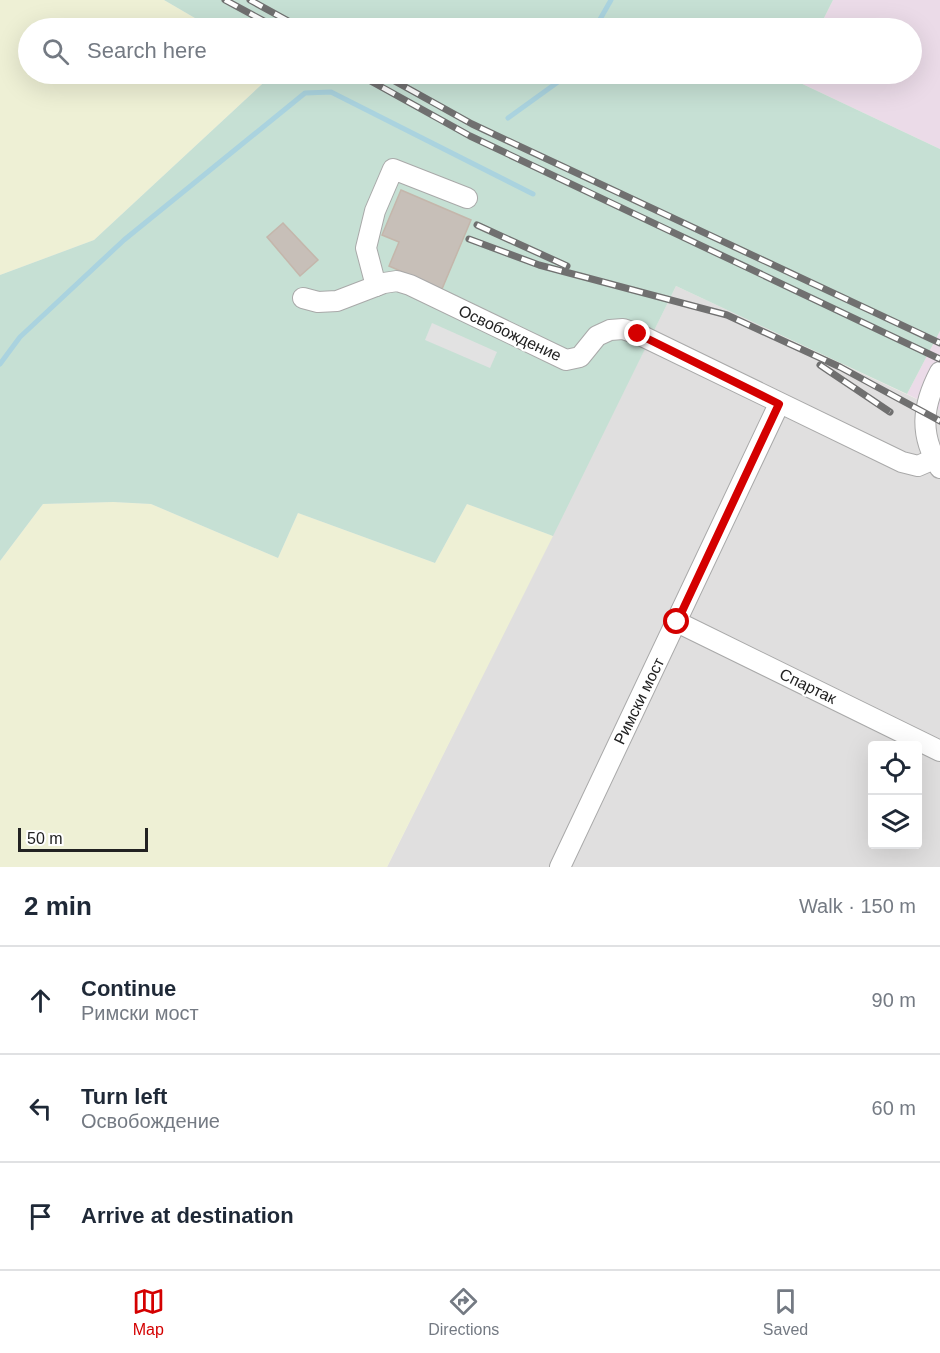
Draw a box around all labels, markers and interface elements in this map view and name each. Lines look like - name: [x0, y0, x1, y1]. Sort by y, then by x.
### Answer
- search box: [18, 18, 922, 84]
- icon: search: [39, 35, 72, 68]
- text: Search here: [87, 38, 207, 63]
- street label: Освобождение: [456, 302, 564, 364]
- route end: [624, 320, 650, 346]
- route start: [663, 608, 689, 634]
- street label: Римски мост: [611, 654, 668, 747]
- street label: Спартак: [777, 665, 840, 707]
- map controls: [868, 741, 922, 849]
- button: locate: [868, 741, 922, 795]
- button: layers: [868, 795, 922, 849]
- scale bar: [18, 825, 148, 852]
- text: 50 m: [27, 830, 63, 847]
- text: 2 min: [24, 891, 92, 921]
- text: Walk · 150 m: [799, 895, 916, 917]
- text: Continue: [81, 976, 176, 1001]
- icon: ahead: [24, 984, 57, 1017]
- text: 90 m: [872, 989, 916, 1011]
- text: Римски мост: [81, 1002, 199, 1024]
- text: Turn left: [81, 1084, 167, 1109]
- icon: left: [24, 1092, 57, 1125]
- text: 60 m: [872, 1097, 916, 1119]
- text: Освобождение: [81, 1110, 220, 1132]
- icon: arrive: [24, 1200, 57, 1233]
- text: Arrive at destination: [81, 1203, 294, 1228]
- tab: Map: [132, 1285, 165, 1339]
- tab: Directions: [428, 1285, 499, 1339]
- tab: Saved: [763, 1285, 808, 1339]

